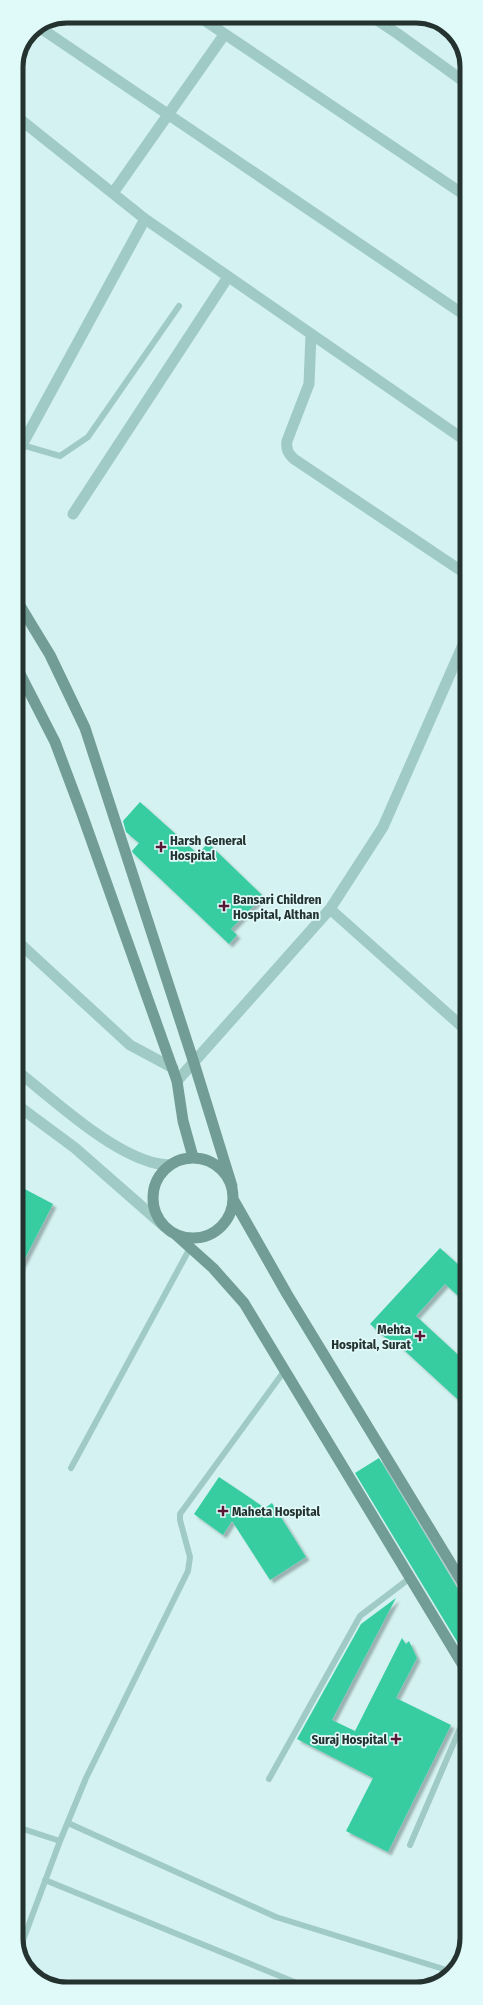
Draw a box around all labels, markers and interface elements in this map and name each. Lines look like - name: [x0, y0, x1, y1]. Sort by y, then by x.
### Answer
- place label: Harsh General Hospital: [170, 833, 247, 863]
- marker: Harsh General Hospital: [155, 841, 167, 853]
- place label: Bansari Children Hospital, Althan: [233, 892, 322, 922]
- marker: Bansari Children Hospital, Althan: [218, 900, 230, 912]
- place label: Mehta Hospital, Surat: [331, 1322, 412, 1352]
- marker: Mehta Hospital, Surat: [414, 1330, 426, 1342]
- place label: Maheta Hospital: [232, 1504, 321, 1519]
- marker: Maheta Hospital: [217, 1505, 229, 1517]
- place label: Suraj Hospital: [312, 1732, 387, 1747]
- marker: Suraj Hospital: [390, 1733, 402, 1745]

